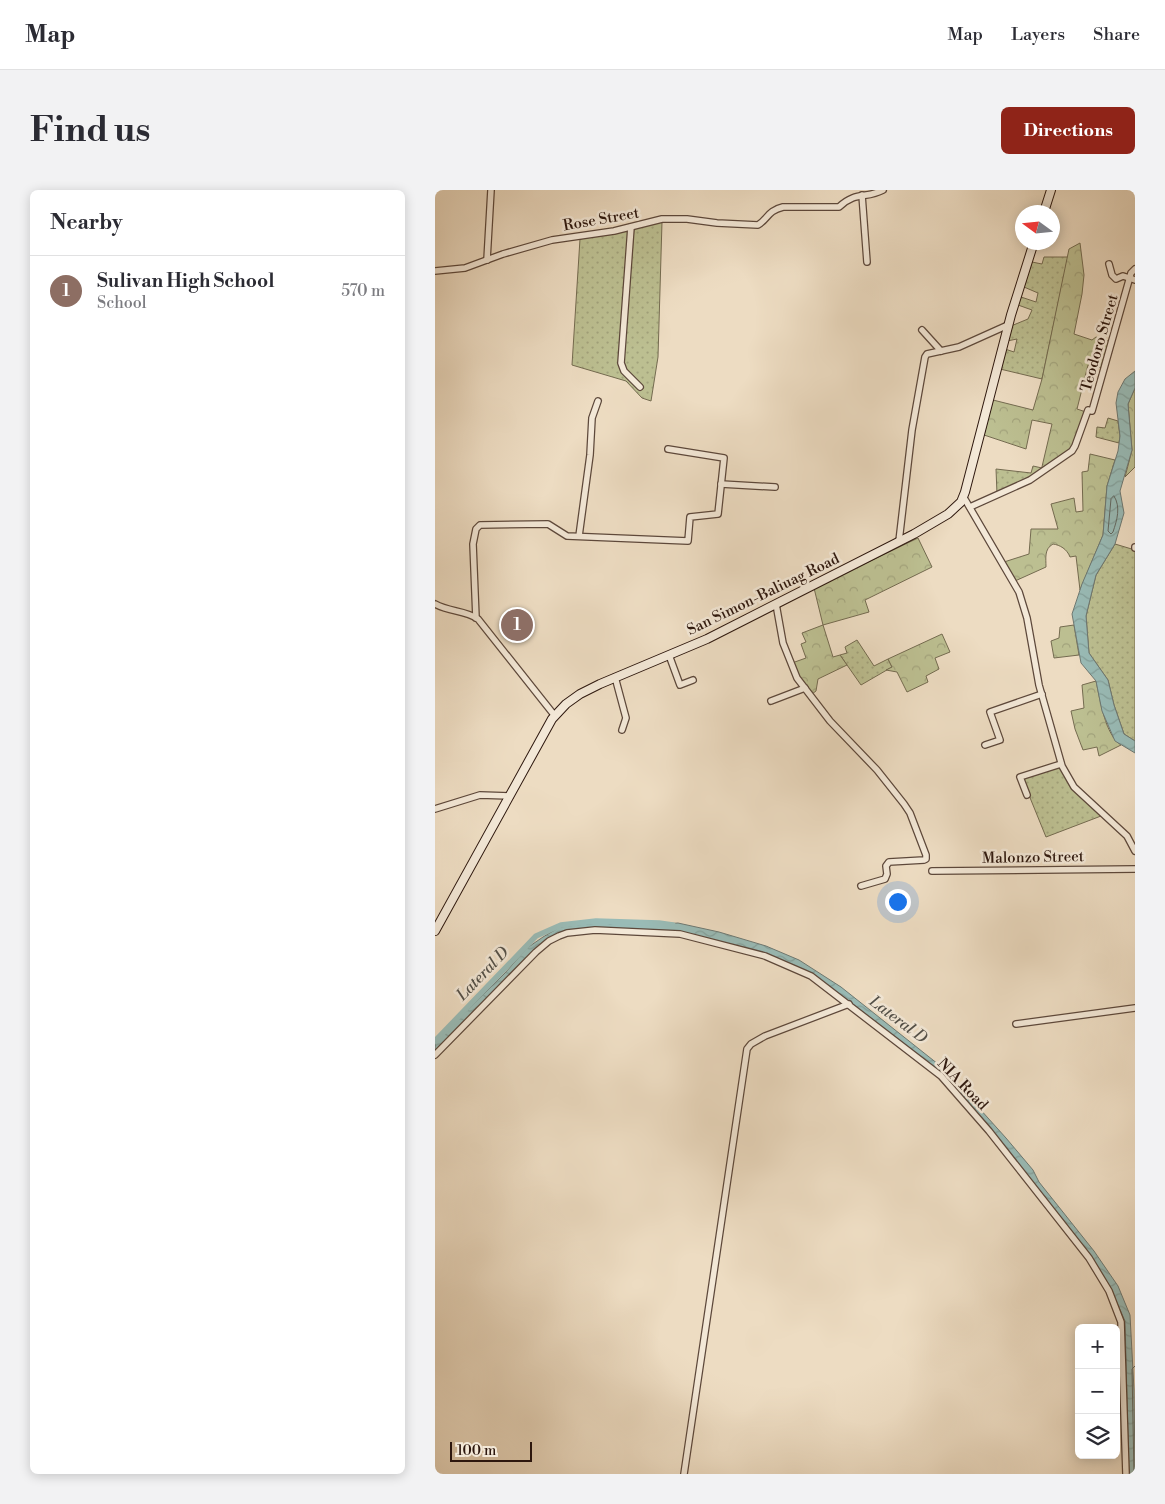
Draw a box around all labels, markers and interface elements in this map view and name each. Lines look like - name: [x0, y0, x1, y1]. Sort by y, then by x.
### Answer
- text: Map: [25, 20, 75, 50]
- text: Map: [948, 23, 983, 46]
- text: Layers: [1011, 23, 1065, 46]
- text: Share: [1093, 23, 1140, 46]
- button: Directions: [1001, 107, 1135, 154]
- text: Find us: [30, 109, 150, 152]
- street label: Rose Street: [562, 203, 641, 236]
- north arrow: [1015, 205, 1060, 250]
- text: Nearby: [50, 210, 123, 236]
- text: Sulivan High School: [97, 269, 274, 293]
- text: 1: [62, 281, 70, 301]
- text: 570 m: [341, 281, 385, 301]
- street label: Teodoro Street: [1076, 291, 1123, 394]
- text: School: [97, 293, 146, 313]
- street label: San Simon-Baliuag Road: [684, 549, 843, 640]
- pin: 1: [501, 606, 533, 644]
- street label: Malonzo Street: [982, 847, 1085, 868]
- your location: [885, 889, 911, 915]
- water label: Lateral D: [452, 943, 513, 1005]
- water label: Lateral D: [865, 991, 931, 1048]
- street label: NIA Road: [933, 1054, 992, 1115]
- map controls: [1075, 1324, 1120, 1459]
- button: +: [1075, 1324, 1120, 1369]
- button: −: [1075, 1369, 1120, 1414]
- button: layers: [1075, 1414, 1120, 1459]
- scale bar: [450, 1439, 533, 1462]
- text: 100 m: [457, 1442, 496, 1460]

